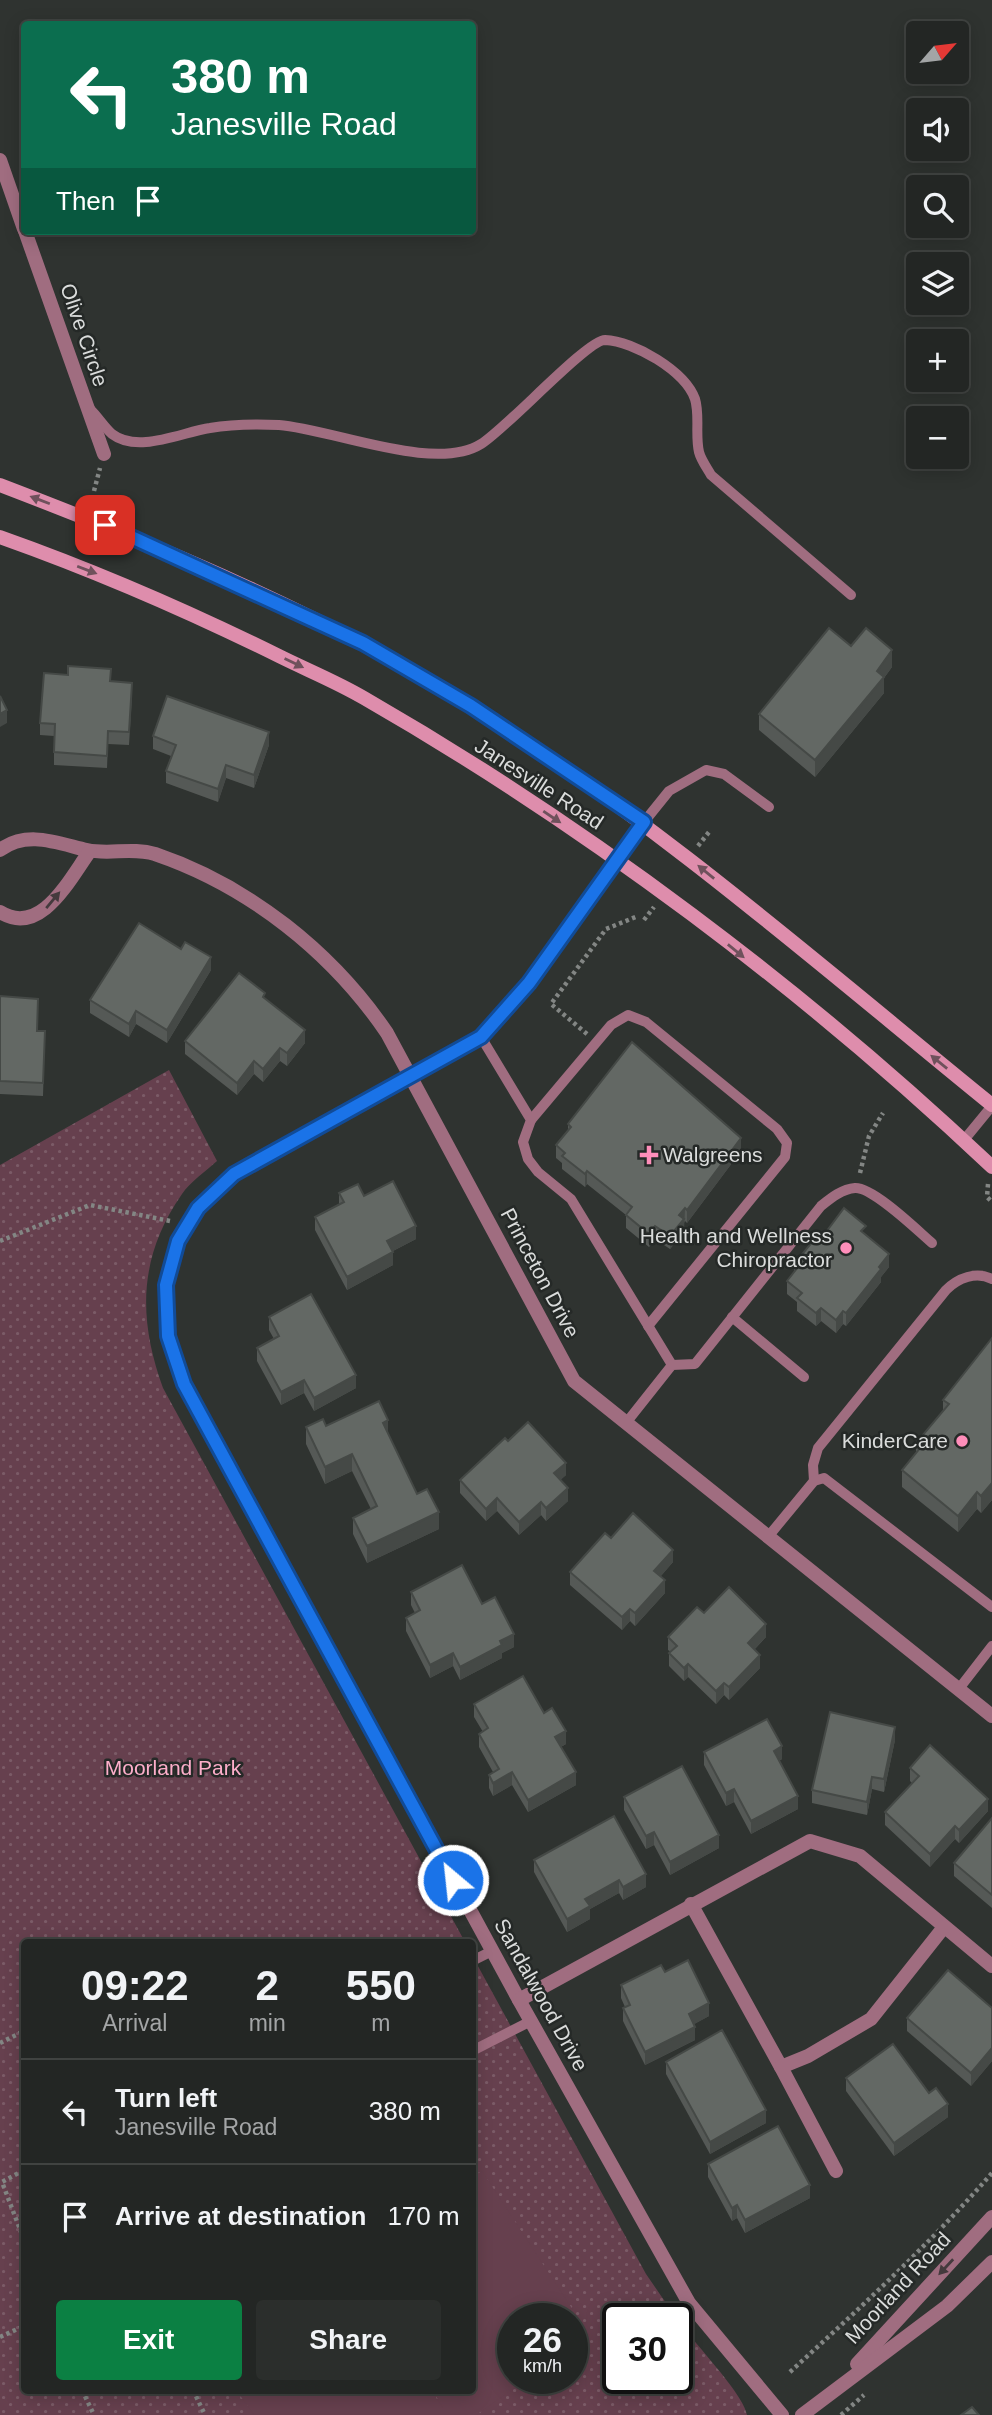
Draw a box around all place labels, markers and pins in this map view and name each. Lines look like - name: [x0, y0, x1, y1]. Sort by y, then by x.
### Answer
- pin: [75, 495, 135, 555]
- place label: Walgreens: [663, 1143, 763, 1166]
- marker: Walgreens: [641, 1147, 657, 1163]
- place label: Health and Wellness Chiropractor: [640, 1224, 832, 1271]
- marker: Health and Wellness Chiropractor: [838, 1240, 854, 1256]
- place label: KinderCare: [842, 1429, 948, 1452]
- marker: KinderCare: [954, 1433, 970, 1449]

